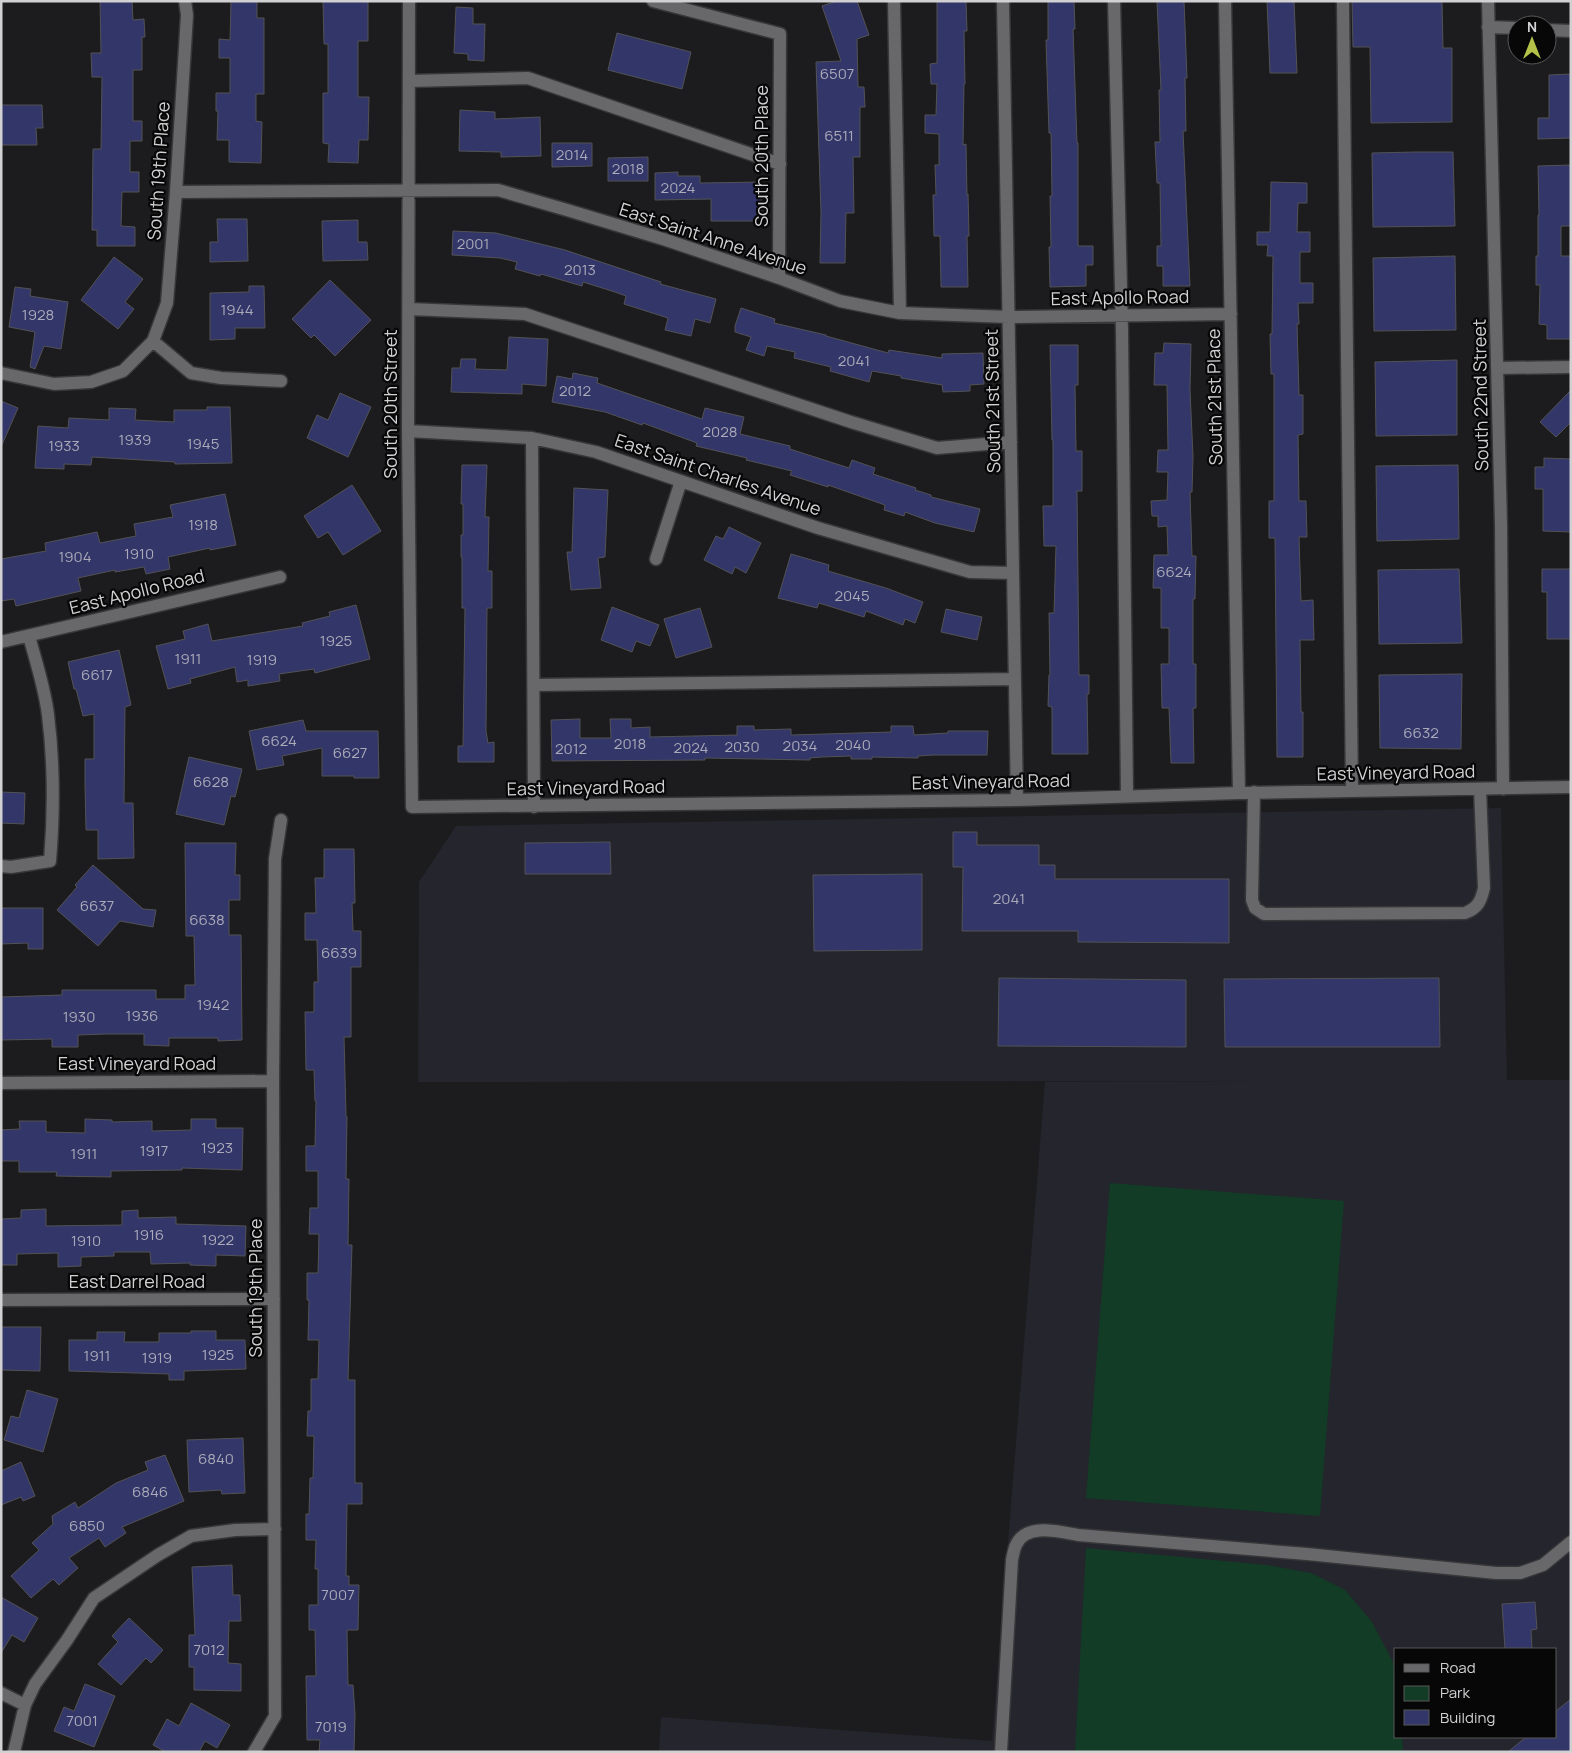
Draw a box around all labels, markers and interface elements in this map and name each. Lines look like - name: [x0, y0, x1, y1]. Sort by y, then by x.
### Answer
- north arrow: [1507, 15, 1557, 65]
- text: N: [1527, 17, 1537, 36]
- house number: 6507: [820, 63, 854, 84]
- street label: South 20th Place: [749, 85, 773, 227]
- street label: South 19th Place: [141, 101, 175, 241]
- house number: 6511: [824, 125, 854, 146]
- house number: 2014: [556, 144, 588, 165]
- house number: 2018: [612, 158, 644, 179]
- house number: 2024: [661, 177, 696, 198]
- street label: East Saint Anne Avenue: [616, 196, 810, 280]
- house number: 2001: [457, 233, 489, 254]
- house number: 2013: [564, 259, 596, 280]
- street label: East Apollo Road: [1051, 284, 1189, 310]
- house number: 1944: [221, 299, 254, 320]
- house number: 1928: [22, 304, 54, 325]
- street label: South 22nd Street: [1467, 319, 1493, 471]
- street label: South 21st Place: [1201, 328, 1227, 466]
- street label: South 20th Street: [378, 329, 402, 479]
- street label: South 21st Street: [979, 329, 1005, 473]
- house number: 2041: [838, 350, 870, 371]
- house number: 2012: [559, 380, 591, 401]
- house number: 2028: [703, 421, 737, 442]
- street label: East Saint Charles Avenue: [612, 427, 825, 521]
- house number: 1939: [119, 429, 151, 450]
- house number: 1945: [187, 433, 219, 454]
- house number: 1933: [48, 435, 80, 456]
- house number: 1918: [188, 514, 218, 535]
- house number: 1910: [124, 543, 154, 564]
- house number: 1904: [58, 546, 92, 567]
- house number: 6624: [1156, 561, 1192, 582]
- street label: East Apollo Road: [67, 563, 207, 619]
- house number: 2045: [834, 585, 870, 606]
- house number: 1925: [320, 630, 352, 651]
- house number: 1911: [175, 648, 201, 669]
- house number: 1919: [247, 649, 277, 670]
- house number: 6617: [81, 664, 113, 685]
- house number: 6632: [1403, 722, 1439, 743]
- house number: 6624: [261, 730, 297, 751]
- house number: 2018: [614, 733, 646, 754]
- house number: 2040: [835, 734, 871, 755]
- house number: 2034: [783, 735, 818, 756]
- house number: 2030: [724, 736, 760, 757]
- house number: 2024: [674, 737, 709, 758]
- house number: 2012: [555, 738, 587, 759]
- house number: 6627: [333, 742, 367, 763]
- street label: East Vineyard Road: [1316, 759, 1475, 785]
- street label: East Vineyard Road: [911, 768, 1070, 794]
- house number: 6628: [193, 771, 229, 792]
- street label: East Vineyard Road: [506, 774, 665, 800]
- house number: 2041: [993, 888, 1025, 909]
- house number: 6637: [80, 895, 114, 916]
- house number: 6638: [189, 909, 225, 930]
- house number: 6639: [321, 942, 357, 963]
- house number: 1942: [197, 994, 229, 1015]
- house number: 1936: [126, 1005, 158, 1026]
- house number: 1930: [63, 1006, 95, 1027]
- street label: East Vineyard Road: [58, 1051, 216, 1075]
- house number: 1923: [201, 1137, 233, 1158]
- house number: 1917: [140, 1140, 168, 1161]
- house number: 1911: [71, 1143, 97, 1164]
- street label: South 19th Place: [243, 1219, 267, 1357]
- house number: 1916: [134, 1224, 164, 1245]
- house number: 1922: [202, 1229, 234, 1250]
- house number: 1910: [71, 1230, 101, 1251]
- street label: East Darrel Road: [69, 1269, 205, 1293]
- house number: 1925: [202, 1344, 234, 1365]
- house number: 1911: [84, 1345, 110, 1366]
- house number: 1919: [142, 1347, 172, 1368]
- house number: 6840: [198, 1448, 234, 1469]
- house number: 6846: [132, 1481, 168, 1502]
- house number: 6850: [69, 1515, 105, 1536]
- house number: 7007: [321, 1584, 355, 1605]
- house number: 7012: [193, 1639, 225, 1660]
- legend: [1394, 1648, 1557, 1738]
- text: Road: [1440, 1657, 1476, 1678]
- text: Park: [1440, 1682, 1470, 1703]
- text: Building: [1440, 1707, 1495, 1728]
- house number: 7001: [66, 1710, 98, 1731]
- house number: 7019: [315, 1716, 347, 1737]

